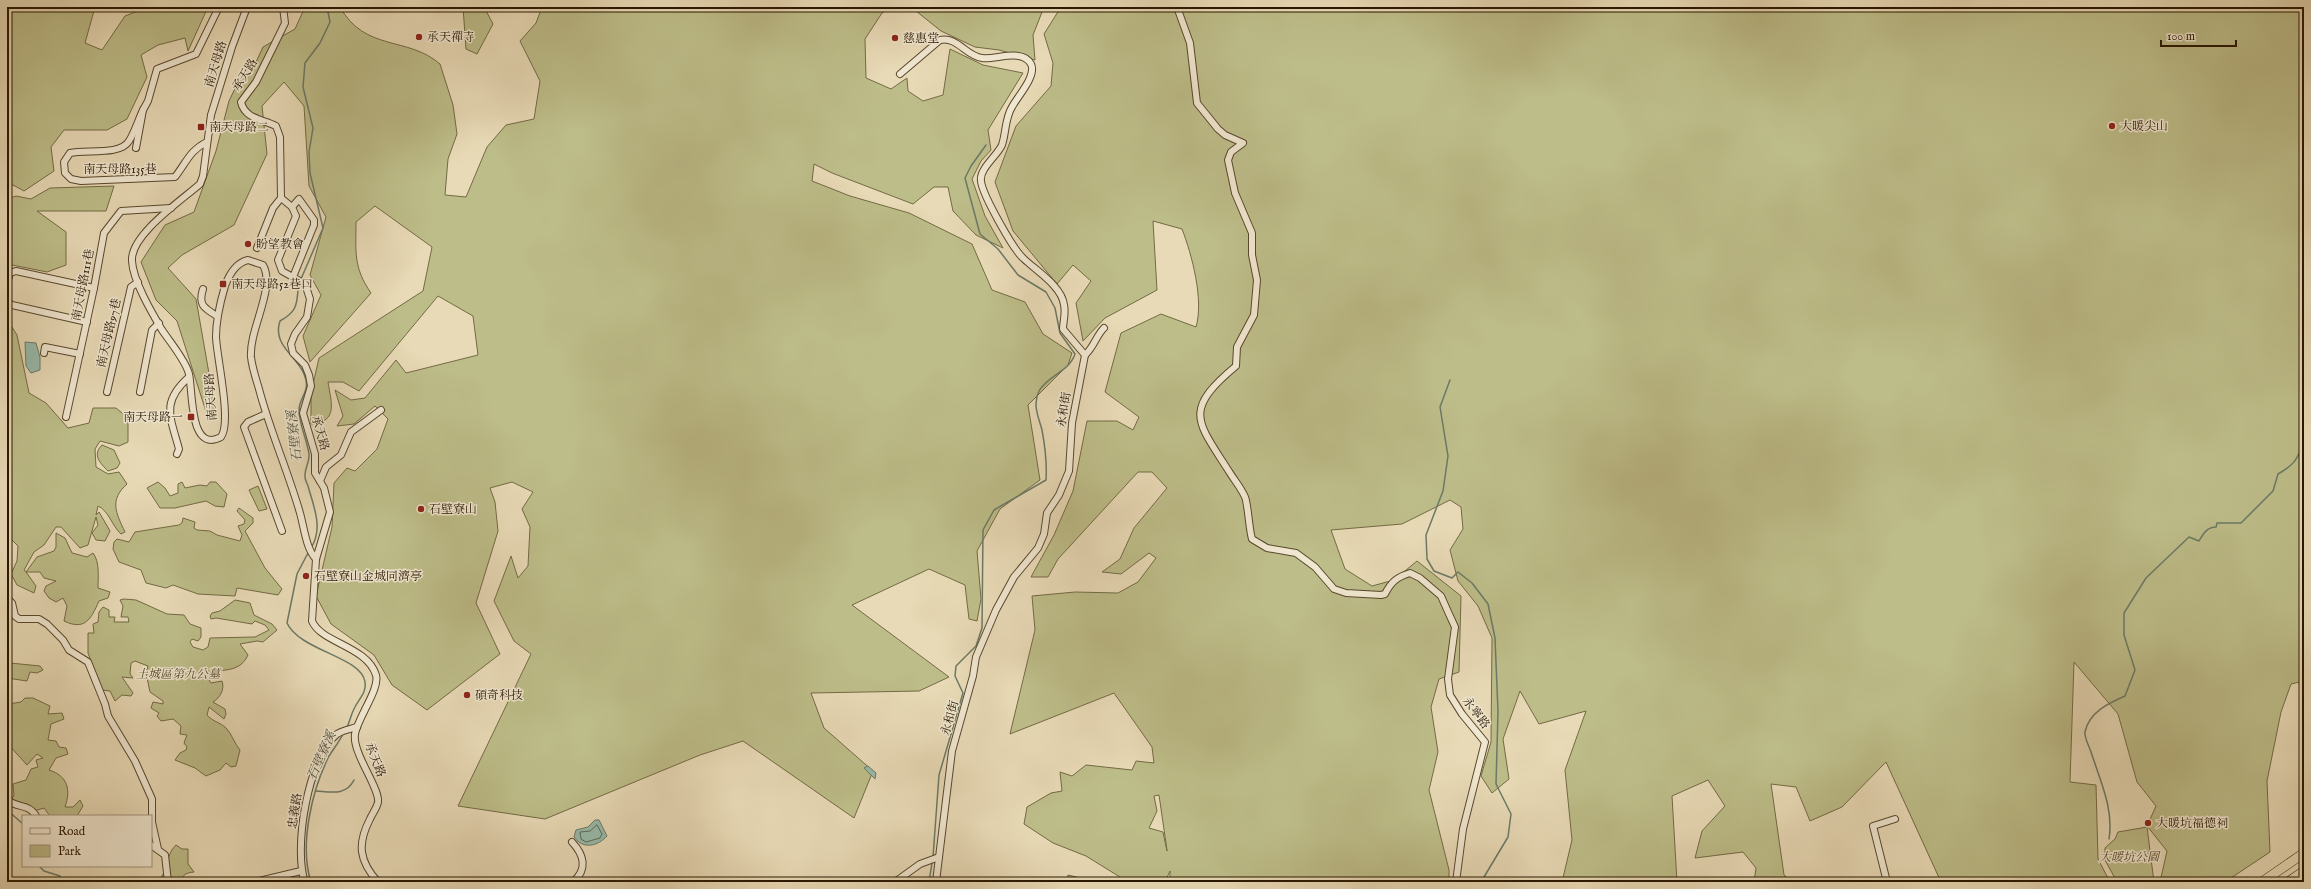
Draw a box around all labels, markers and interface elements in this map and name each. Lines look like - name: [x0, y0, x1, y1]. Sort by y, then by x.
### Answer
- scale bar: [2161, 22, 2236, 48]
- text: 100 m: [2167, 29, 2195, 44]
- place label: 承天禪寺: [427, 30, 475, 45]
- place label: 慈惠堂: [903, 31, 939, 46]
- marker: 承天禪寺: [414, 32, 424, 42]
- marker: 慈惠堂: [890, 33, 900, 43]
- street label: 南天母路: [202, 39, 230, 89]
- street label: 承天路: [229, 56, 261, 94]
- place label: 大暖尖山: [2120, 119, 2168, 134]
- place label: 南天母路二: [209, 120, 269, 135]
- marker: 大暖尖山: [2107, 121, 2117, 131]
- marker: 南天母路二: [196, 122, 206, 132]
- street label: 南天母路135巷: [83, 162, 157, 177]
- place label: 盼望教會: [256, 237, 304, 252]
- marker: 盼望教會: [243, 239, 253, 249]
- street label: 南天母路111巷: [69, 248, 97, 322]
- place label: 南天母路52巷口: [231, 277, 313, 292]
- marker: 南天母路52巷口: [218, 279, 228, 289]
- street label: 南天母路97巷: [94, 297, 124, 369]
- street label: 南天母路: [202, 373, 220, 421]
- street label: 永和街: [1054, 390, 1074, 429]
- water label: 石壁寮溪: [284, 407, 306, 463]
- place label: 南天母路一: [123, 410, 183, 425]
- marker: 南天母路一: [186, 412, 196, 422]
- street label: 承天路: [308, 414, 332, 452]
- place label: 石壁寮山: [429, 502, 477, 517]
- marker: 石壁寮山: [416, 504, 426, 514]
- place label: 石壁寮山金城同濟亭: [314, 569, 422, 584]
- marker: 石壁寮山金城同濟亭: [301, 571, 311, 581]
- park label: 土城區第九公墓: [136, 667, 222, 682]
- place label: 碩奇科技: [475, 688, 523, 703]
- marker: 碩奇科技: [462, 690, 472, 700]
- street label: 永寧路: [1459, 694, 1493, 732]
- street label: 永和街: [938, 698, 962, 737]
- water label: 石壁寮溪: [304, 727, 341, 783]
- street label: 承天路: [362, 741, 388, 779]
- street label: 忠義路: [285, 792, 305, 830]
- legend: [22, 815, 152, 867]
- place label: 大暖坑福德祠: [2156, 816, 2228, 831]
- marker: 大暖坑福德祠: [2143, 818, 2153, 828]
- text: Road: [58, 824, 86, 839]
- text: Park: [58, 844, 81, 859]
- park label: 大暖坑公園: [2099, 850, 2161, 865]

